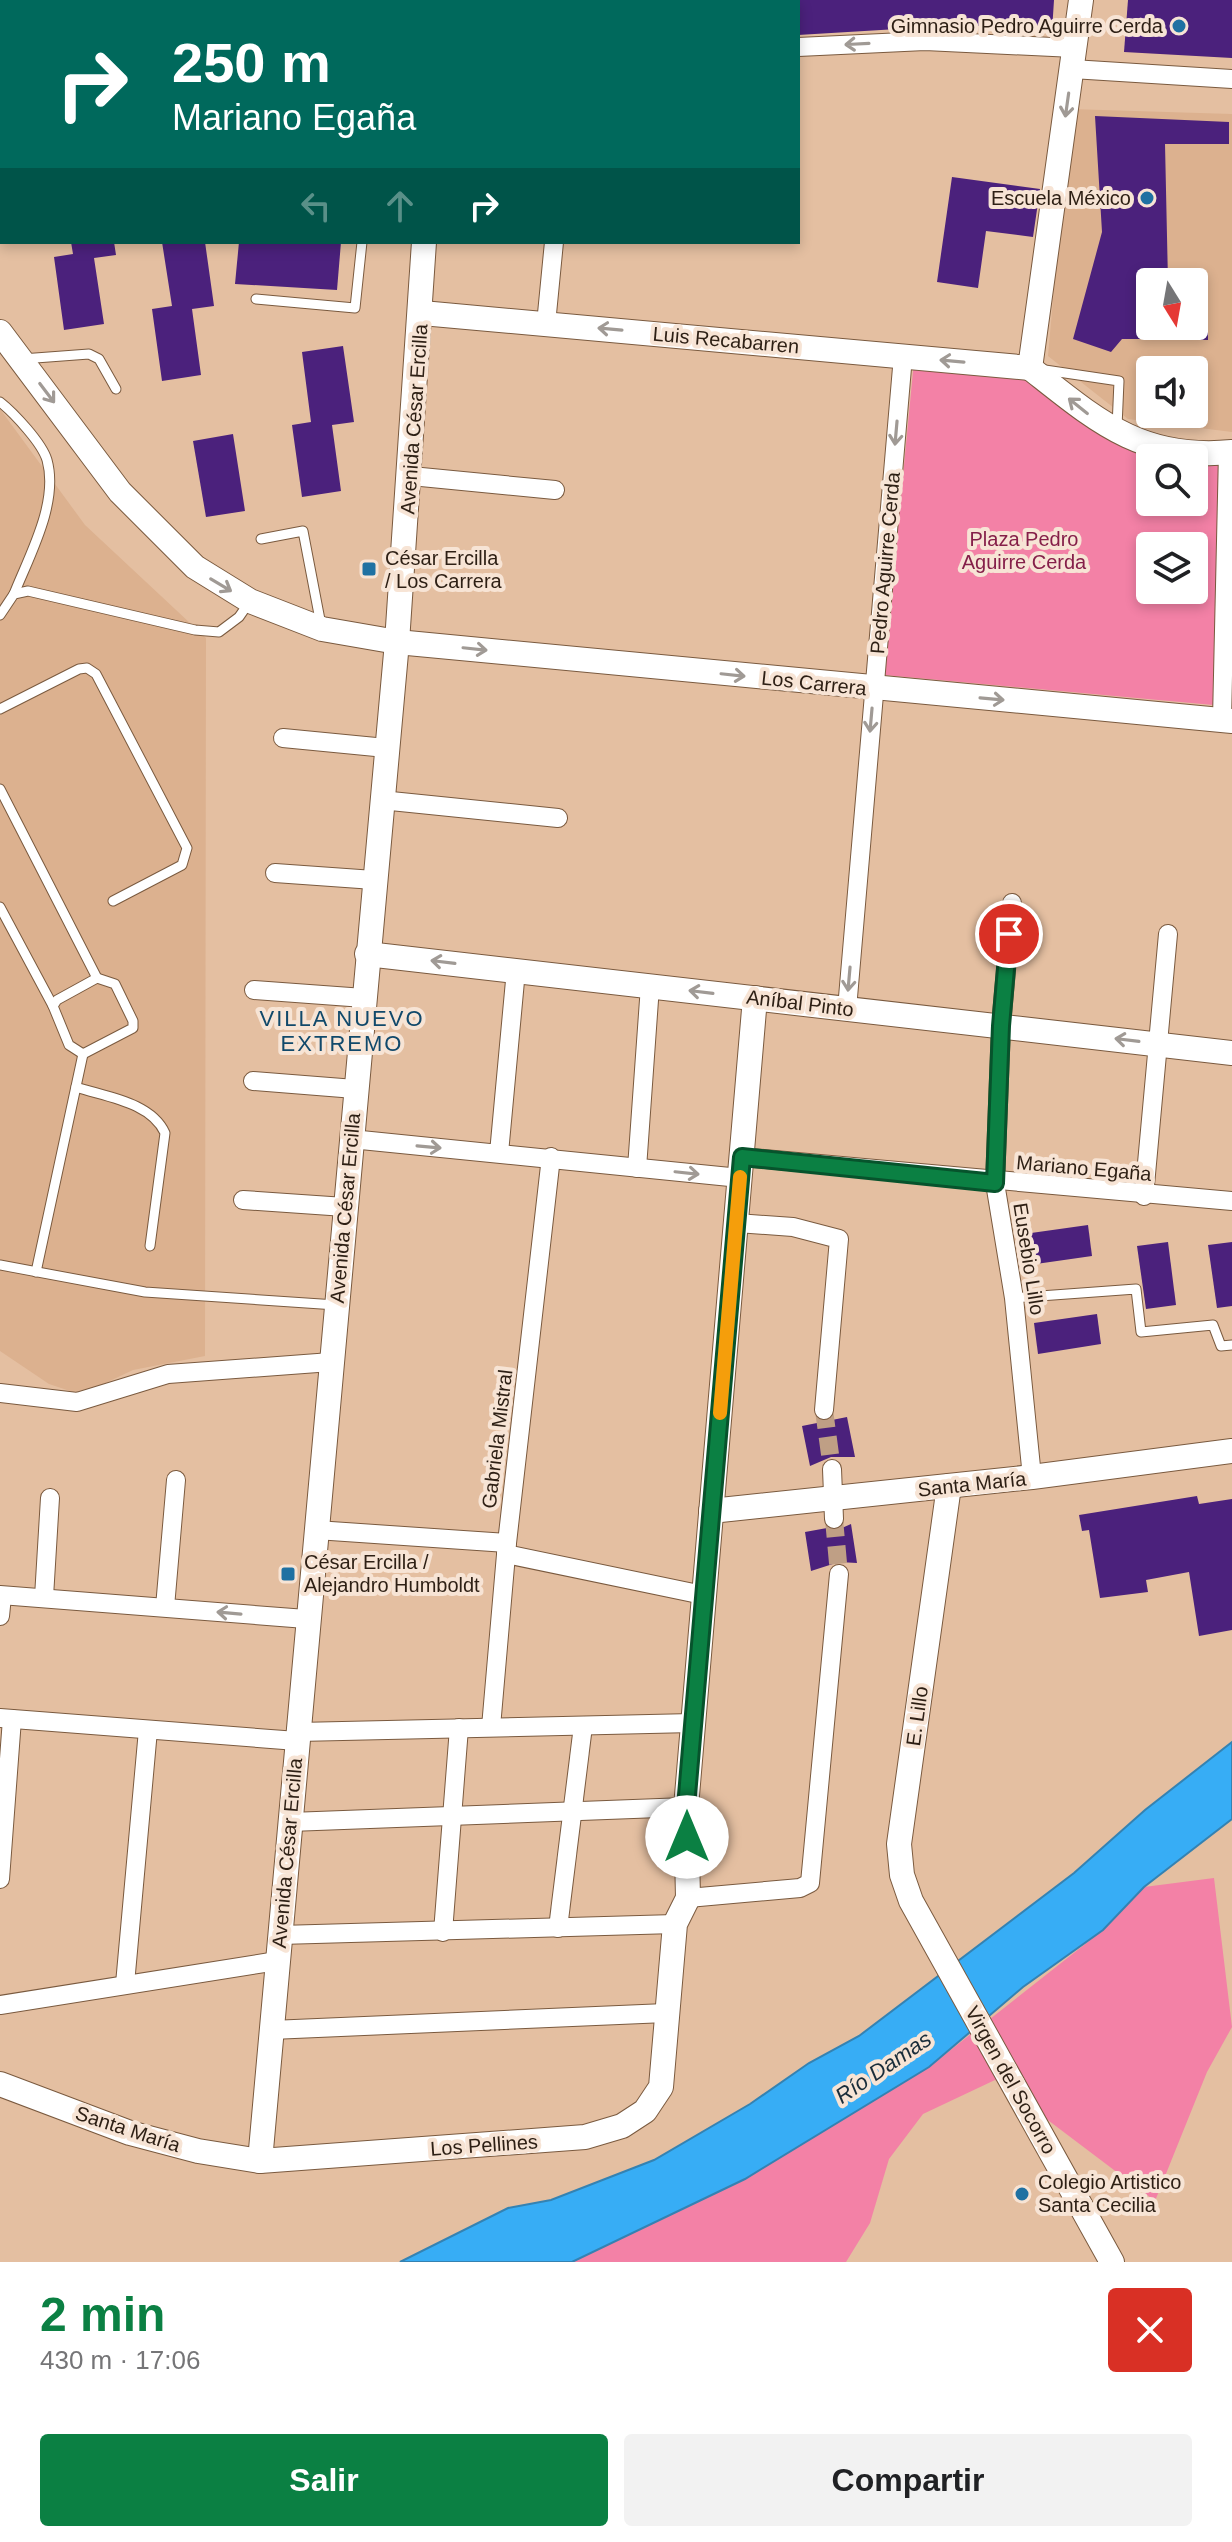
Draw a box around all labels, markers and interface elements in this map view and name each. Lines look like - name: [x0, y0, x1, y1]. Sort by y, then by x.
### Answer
- place label: Gimnasio Pedro Aguirre Cerda: [891, 15, 1164, 37]
- marker: Gimnasio Pedro Aguirre Cerda: [1170, 17, 1188, 35]
- text: 250 m: [172, 31, 331, 94]
- icon: right: [40, 32, 144, 136]
- one-way arrow: [844, 37, 871, 52]
- one-way arrow: [1059, 92, 1074, 117]
- text: Mariano Egaña: [172, 97, 416, 138]
- icon: left: [294, 184, 338, 228]
- icon: ahead: [378, 184, 422, 228]
- icon: right: [462, 184, 506, 228]
- place label: Escuela México: [991, 187, 1131, 209]
- marker: Escuela México: [1138, 189, 1156, 207]
- north arrow: [1136, 268, 1208, 340]
- map controls: [1136, 268, 1208, 604]
- street label: Avenida César Ercilla: [396, 322, 432, 515]
- one-way arrow: [597, 322, 624, 337]
- street label: Luis Recabarren: [652, 323, 800, 357]
- one-way arrow: [939, 353, 966, 368]
- button: sound: [1136, 356, 1208, 428]
- one-way arrow: [39, 382, 56, 404]
- one-way arrow: [1068, 397, 1089, 414]
- one-way arrow: [888, 419, 903, 446]
- button: search: [1136, 444, 1208, 516]
- street label: Pedro Aguirre Cerda: [866, 470, 904, 655]
- park label: Plaza Pedro Aguirre Cerda: [962, 528, 1087, 573]
- button: layers: [1136, 532, 1208, 604]
- place label: César Ercilla / Los Carrera: [385, 547, 503, 592]
- marker: César Ercilla / Los Carrera: [360, 560, 378, 578]
- one-way arrow: [209, 577, 232, 593]
- one-way arrow: [461, 642, 488, 657]
- one-way arrow: [720, 667, 746, 682]
- street label: Los Carrera: [760, 667, 869, 700]
- one-way arrow: [978, 692, 1005, 707]
- one-way arrow: [864, 706, 879, 733]
- pin: [975, 900, 1043, 968]
- icon: arrive: [987, 912, 1031, 956]
- one-way arrow: [430, 955, 457, 970]
- one-way arrow: [841, 965, 856, 992]
- one-way arrow: [689, 984, 715, 999]
- street label: Aníbal Pinto: [745, 986, 855, 1020]
- district label: VILLA NUEVO EXTREMO: [259, 1006, 425, 1056]
- one-way arrow: [1114, 1033, 1141, 1048]
- street label: Avenida César Ercilla: [326, 1111, 364, 1304]
- one-way arrow: [415, 1139, 442, 1154]
- street label: Mariano Egaña: [1015, 1151, 1153, 1185]
- one-way arrow: [673, 1166, 700, 1181]
- street label: Eusebio Lillo: [1009, 1201, 1049, 1317]
- street label: Gabriela Mistral: [478, 1368, 516, 1510]
- street label: Santa María: [917, 1467, 1028, 1501]
- place label: César Ercilla / Alejandro Humboldt: [304, 1551, 480, 1596]
- marker: César Ercilla / Alejandro Humboldt: [279, 1565, 297, 1583]
- one-way arrow: [216, 1605, 242, 1620]
- street label: E. Lillo: [902, 1685, 932, 1747]
- street label: Avenida César Ercilla: [268, 1756, 306, 1949]
- position arrow: [645, 1795, 729, 1879]
- street label: Virgen del Socorro: [961, 2002, 1061, 2158]
- water label: Río Damas: [831, 2026, 936, 2109]
- street label: Santa María: [73, 2102, 184, 2157]
- street label: Los Pellines: [429, 2130, 539, 2160]
- place label: Colegio Artistico Santa Cecilia: [1038, 2171, 1181, 2216]
- marker: Colegio Artistico Santa Cecilia: [1013, 2185, 1031, 2203]
- text: 2 min: [40, 2288, 165, 2341]
- button: close: [1108, 2288, 1192, 2372]
- text: 430 m · 17:06: [40, 2345, 200, 2375]
- button: Salir: [40, 2434, 608, 2526]
- button: Compartir: [624, 2434, 1192, 2526]

